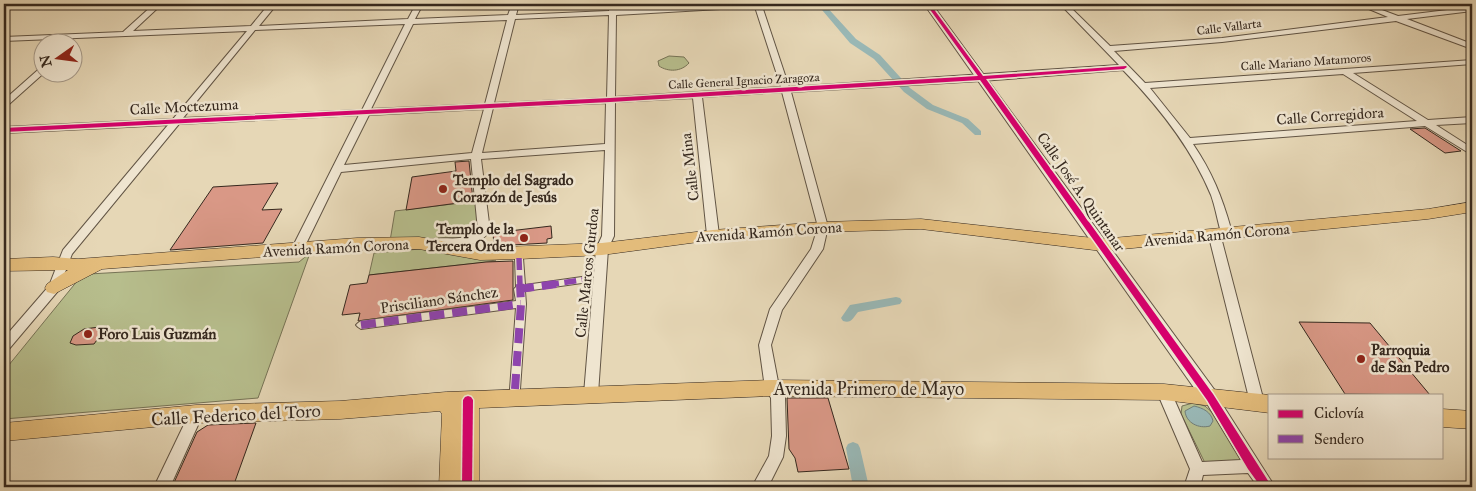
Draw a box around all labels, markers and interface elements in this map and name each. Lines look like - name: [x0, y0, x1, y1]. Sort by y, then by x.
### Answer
- street label: Calle Vallarta: [1196, 16, 1263, 38]
- north arrow: [32, 32, 82, 82]
- street label: Calle Mariano Matamoros: [1240, 50, 1372, 74]
- text: N: [36, 53, 56, 69]
- street label: Calle General Ignacio Zaragoza: [668, 70, 821, 93]
- street label: Calle Moctezuma: [129, 95, 239, 119]
- street label: Calle Corregidora: [1276, 103, 1385, 129]
- street label: Calle José A. Quintanar: [1032, 129, 1129, 256]
- street label: Calle Mina: [677, 131, 703, 202]
- place label: Templo del Sagrado Corazón de Jesús: [452, 171, 574, 207]
- marker: Templo del Sagrado Corazón de Jesús: [437, 183, 449, 195]
- street label: Calle Marcos Gurdoa: [571, 207, 603, 339]
- street label: Avenida Ramón Corona: [695, 218, 843, 246]
- place label: Templo de la Tercera Orden: [425, 220, 515, 255]
- street label: Avenida Ramón Corona: [1142, 220, 1291, 250]
- marker: Templo de la Tercera Orden: [518, 232, 530, 244]
- street label: Avenida Ramón Corona: [262, 235, 410, 261]
- street label: Prisciliano Sánchez: [379, 283, 499, 317]
- place label: Foro Luis Guzmán: [98, 325, 217, 343]
- marker: Foro Luis Guzmán: [82, 328, 94, 340]
- place label: Parroquia de San Pedro: [1371, 341, 1450, 376]
- marker: Parroquia de San Pedro: [1355, 353, 1367, 365]
- street label: Avenida Primero de Mayo: [773, 378, 964, 400]
- legend: [1268, 394, 1444, 458]
- street label: Calle Federico del Toro: [151, 400, 321, 430]
- text: Ciclovía: [1314, 404, 1365, 422]
- text: Sendero: [1314, 430, 1364, 448]

